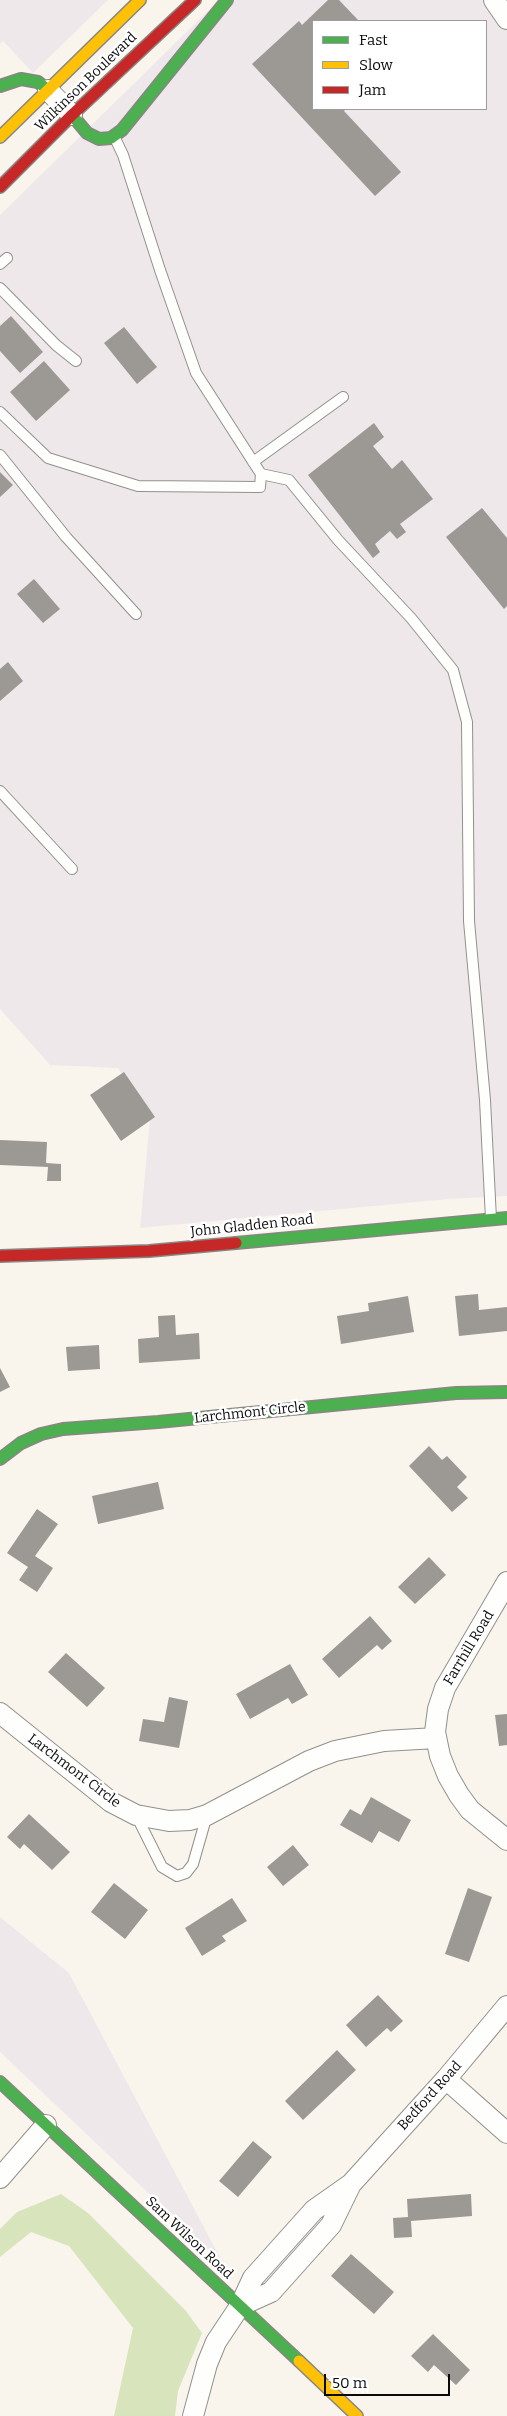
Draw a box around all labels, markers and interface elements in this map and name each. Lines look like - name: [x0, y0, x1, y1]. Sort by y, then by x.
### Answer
- legend: [312, 20, 487, 110]
- street label: Wilkinson Boulevard: [32, 29, 140, 135]
- text: Fast: [359, 31, 388, 49]
- text: Slow: [359, 56, 393, 74]
- text: Jam: [359, 81, 386, 99]
- street label: John Gladden Road: [190, 1211, 314, 1241]
- street label: Larchmont Circle: [193, 1399, 307, 1427]
- street label: Farrhill Road: [440, 1608, 498, 1688]
- street label: Larchmont Circle: [24, 1731, 124, 1811]
- street label: Bedford Road: [394, 2058, 466, 2134]
- street label: Sam Wilson Road: [142, 2193, 236, 2283]
- scale bar: [327, 2364, 453, 2396]
- text: 50 m: [332, 2374, 367, 2392]

